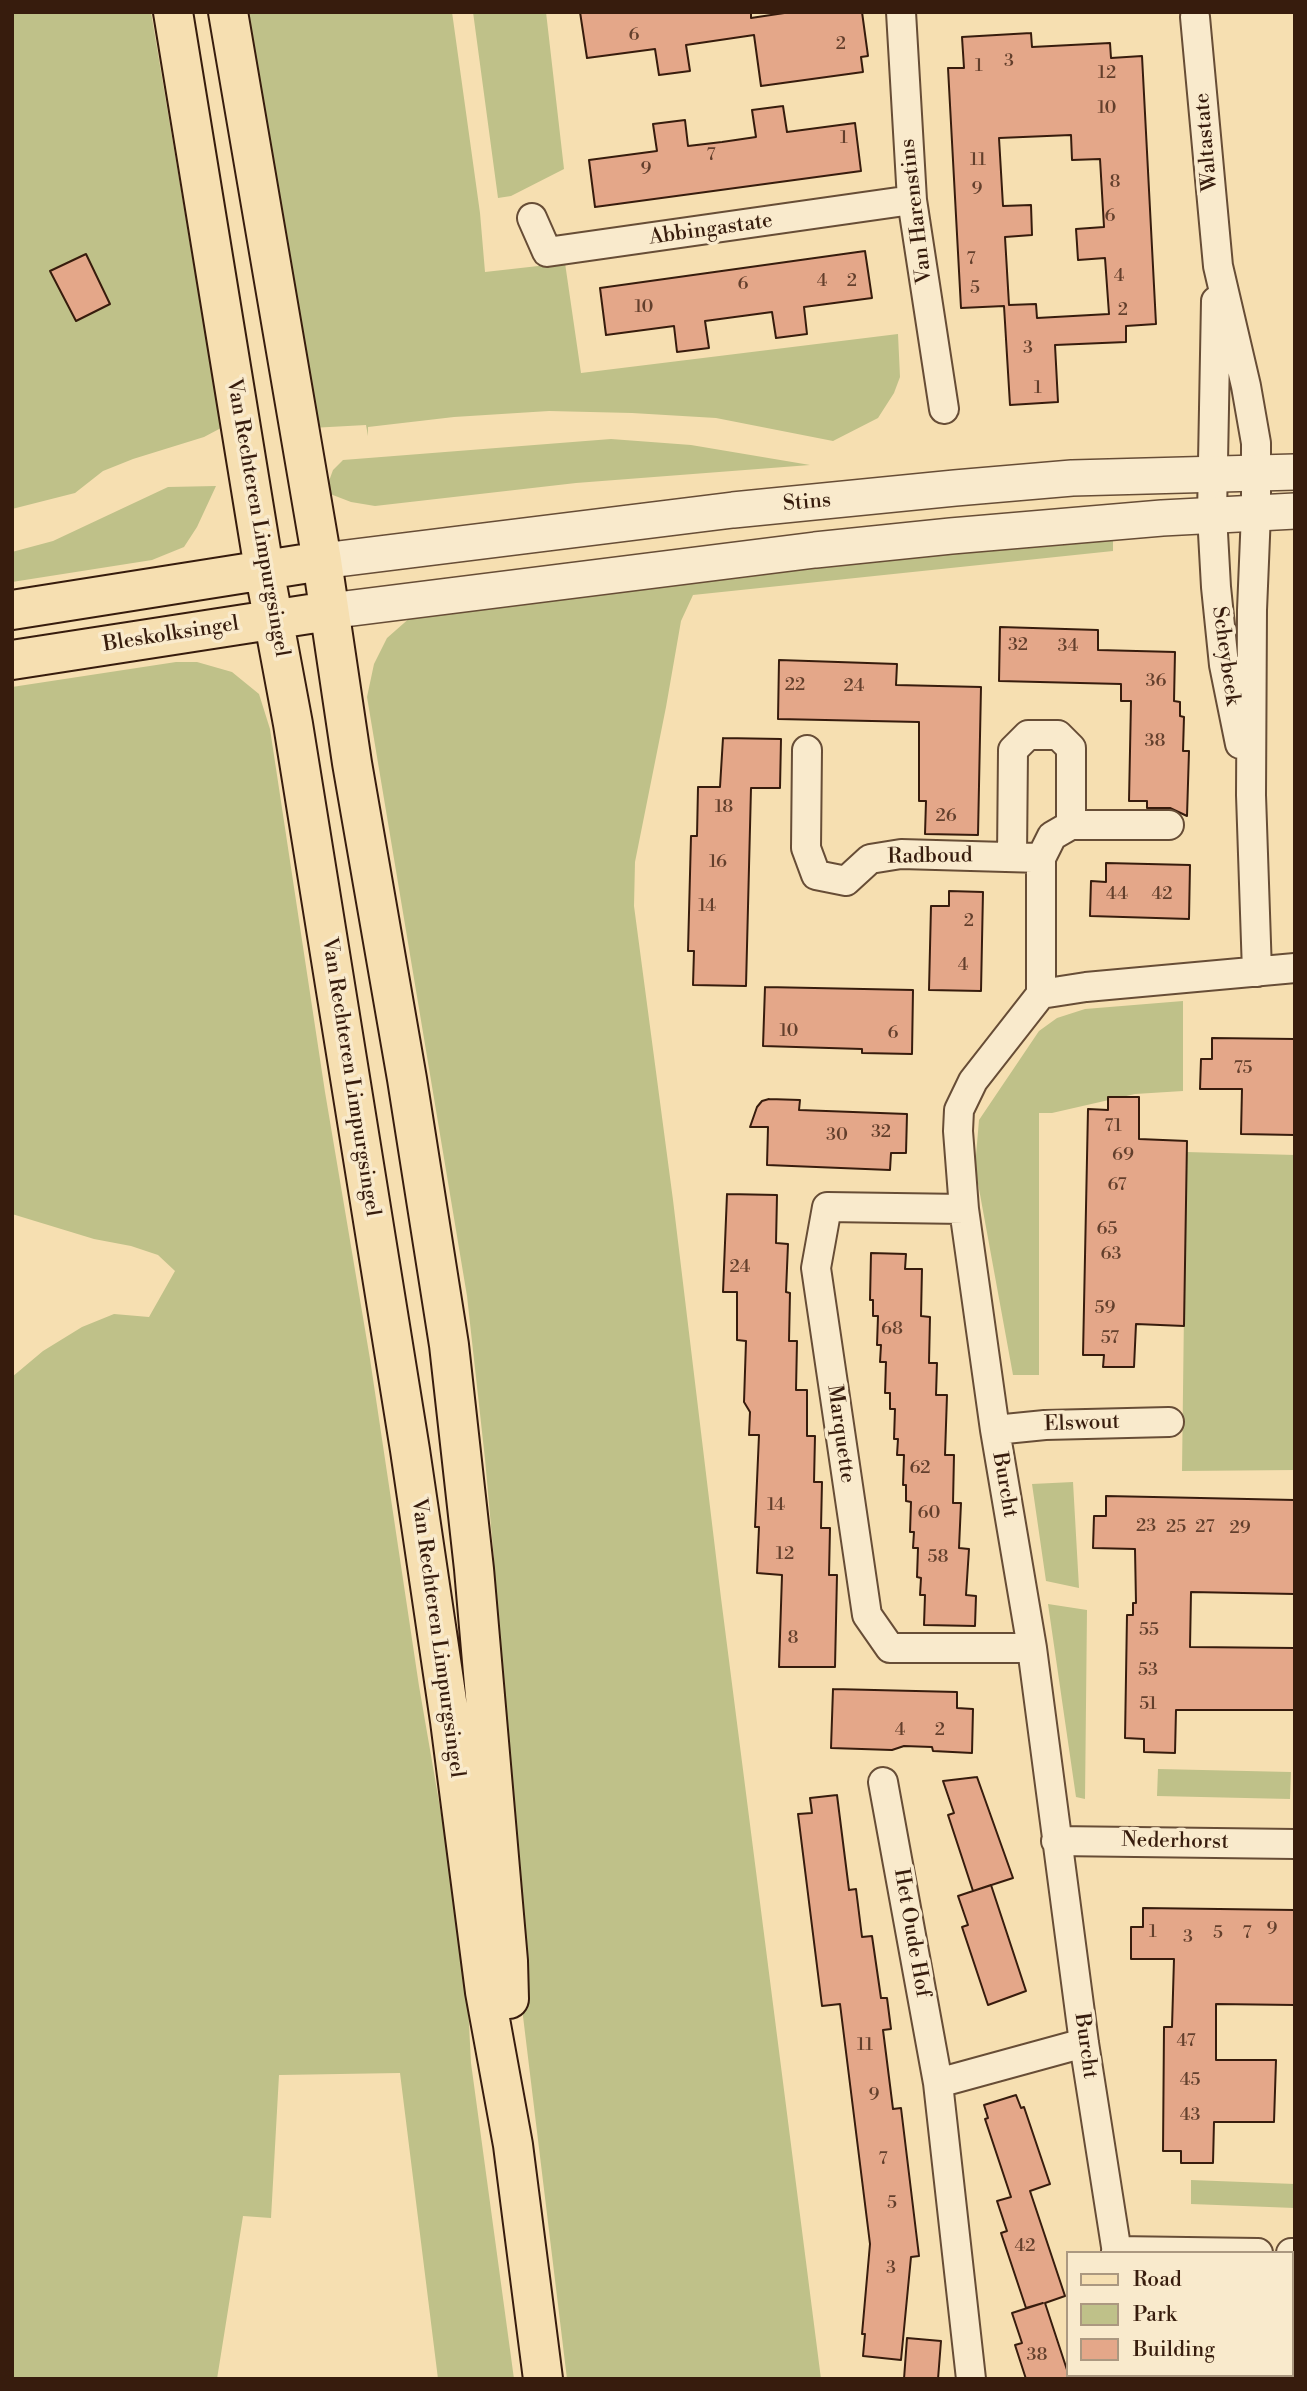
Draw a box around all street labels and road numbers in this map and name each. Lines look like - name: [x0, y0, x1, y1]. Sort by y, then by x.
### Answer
- street label: Waltastate: [1190, 92, 1224, 192]
- street label: Van Harenstins: [896, 137, 938, 285]
- street label: Abbingastate: [648, 209, 774, 251]
- street label: Van Rechteren Limpurgsingel: [220, 377, 294, 659]
- street label: Stins: [782, 488, 832, 518]
- street label: Scheybeek: [1206, 605, 1244, 707]
- street label: Bleskolksingel: [101, 612, 241, 658]
- street label: Radboud: [887, 844, 973, 870]
- street label: Van Rechteren Limpurgsingel: [316, 936, 384, 1218]
- street label: Marquette: [821, 1383, 859, 1485]
- street label: Elswout: [1044, 1410, 1120, 1438]
- street label: Burcht: [986, 1450, 1022, 1520]
- street label: Van Rechteren Limpurgsingel: [405, 1497, 469, 1779]
- street label: Nederhorst: [1121, 1828, 1229, 1856]
- street label: Het Oude Hof: [887, 1867, 935, 1999]
- street label: Burcht: [1068, 2012, 1102, 2080]

